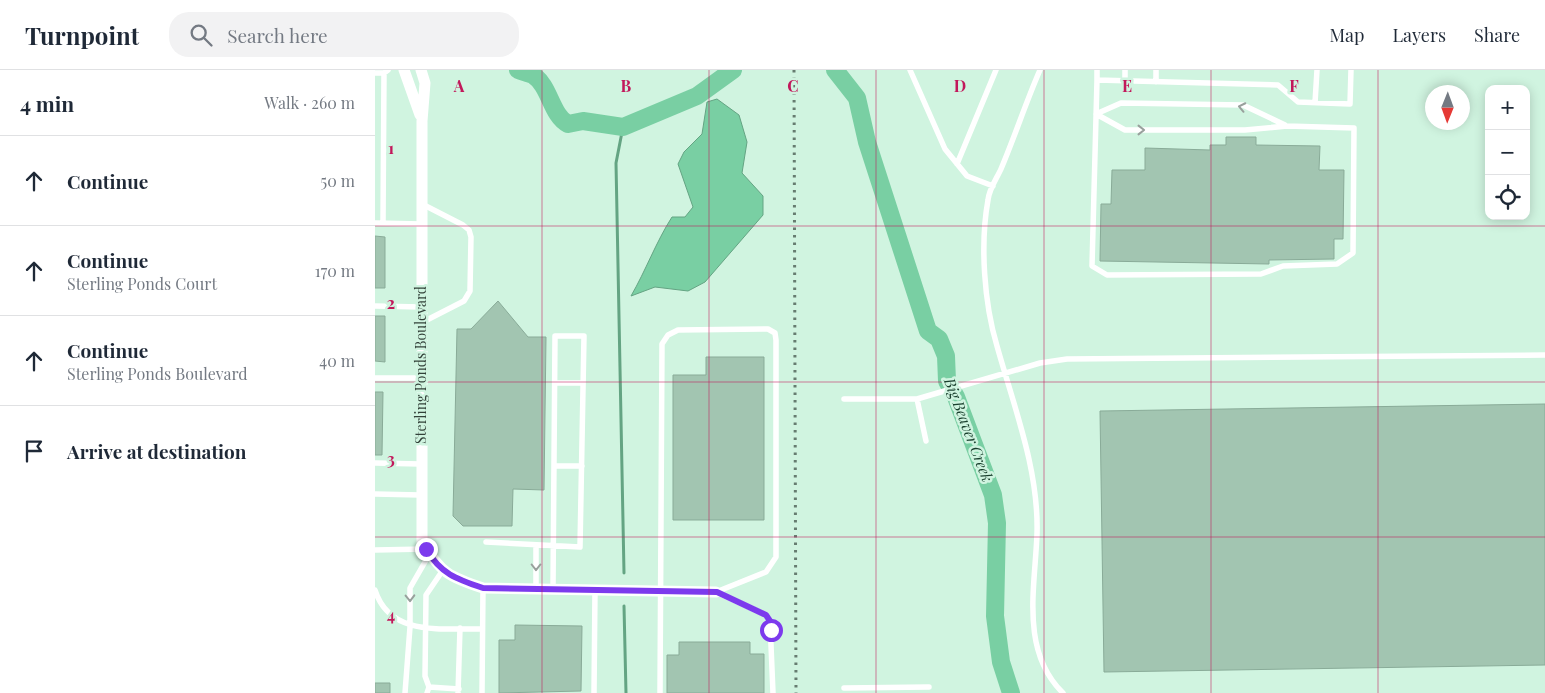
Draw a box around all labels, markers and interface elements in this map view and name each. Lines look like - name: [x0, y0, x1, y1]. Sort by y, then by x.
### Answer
- search box: [169, 12, 519, 57]
- text: Turnpoint: [25, 19, 139, 51]
- icon: search: [187, 21, 215, 49]
- text: Search here: [227, 22, 328, 48]
- text: Map: [1329, 23, 1364, 47]
- text: Layers: [1392, 23, 1446, 47]
- text: Share: [1474, 23, 1520, 47]
- text: A: [453, 75, 465, 96]
- text: B: [621, 75, 632, 96]
- text: C: [787, 75, 799, 96]
- text: D: [954, 75, 966, 96]
- text: E: [1122, 75, 1132, 96]
- text: F: [1289, 75, 1299, 96]
- north arrow: [1425, 85, 1470, 130]
- map controls: [1485, 85, 1530, 220]
- button: +: [1485, 85, 1530, 130]
- text: 4 min: [20, 89, 74, 117]
- text: Walk · 260 m: [264, 92, 355, 113]
- one-way arrow: [1238, 102, 1246, 113]
- one-way arrow: [1138, 125, 1145, 135]
- button: −: [1485, 130, 1530, 175]
- text: 1: [388, 137, 394, 158]
- icon: ahead: [20, 167, 48, 195]
- text: Continue: [67, 168, 148, 194]
- text: 50 m: [321, 170, 355, 191]
- button: locate: [1485, 175, 1530, 220]
- text: Continue: [67, 247, 148, 273]
- icon: ahead: [20, 257, 48, 285]
- text: 170 m: [315, 260, 355, 281]
- text: Sterling Ponds Court: [67, 273, 217, 294]
- street label: Sterling Ponds Boulevard: [411, 286, 430, 444]
- text: 2: [387, 292, 395, 313]
- text: Continue: [67, 337, 148, 363]
- icon: ahead: [20, 347, 48, 375]
- text: 40 m: [319, 350, 355, 371]
- text: Sterling Ponds Boulevard: [67, 363, 248, 384]
- water label: Big Beaver Creek: [940, 374, 998, 485]
- icon: arrive: [20, 437, 48, 465]
- text: Arrive at destination: [67, 438, 247, 464]
- text: 3: [387, 448, 395, 469]
- route end: [415, 538, 438, 561]
- one-way arrow: [531, 564, 541, 571]
- one-way arrow: [405, 595, 415, 603]
- text: 4: [387, 604, 395, 625]
- route start: [760, 619, 783, 642]

